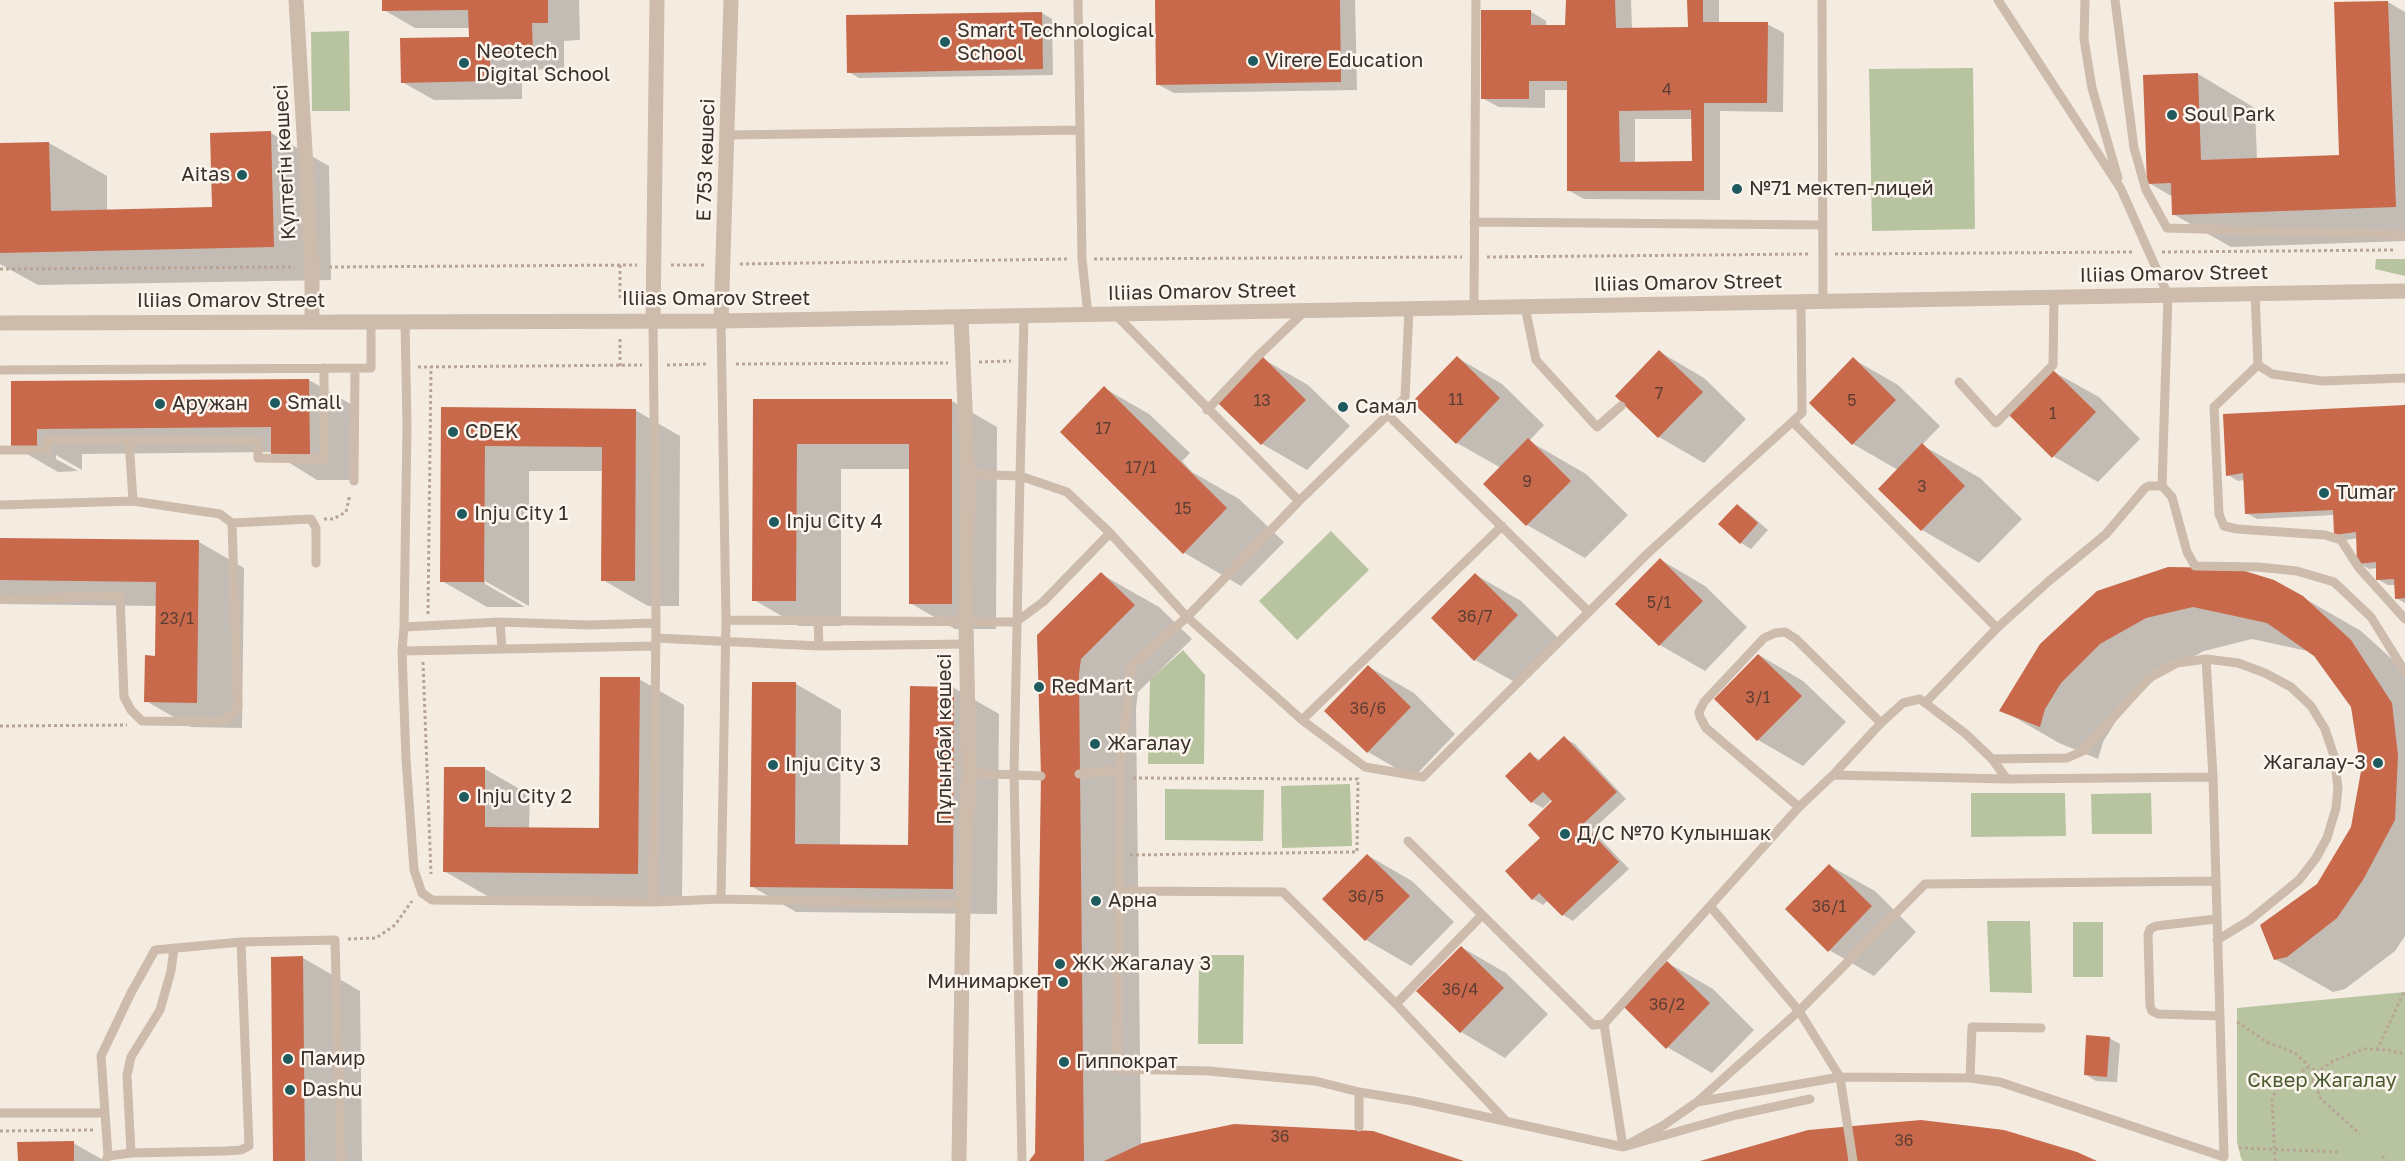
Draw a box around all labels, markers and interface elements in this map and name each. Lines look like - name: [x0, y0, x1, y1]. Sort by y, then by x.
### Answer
- place label: Smart Technological School: [957, 19, 1154, 66]
- marker: Smart Technological School: [938, 35, 952, 49]
- place label: Neotech Digital School: [476, 40, 610, 87]
- place label: Virere Education: [1265, 49, 1423, 73]
- marker: Virere Education: [1246, 54, 1260, 68]
- marker: Neotech Digital School: [457, 56, 471, 70]
- house number: 4: [1662, 80, 1672, 100]
- street label: Күлтегін көшесі: [269, 84, 301, 240]
- street label: Е 753 көшесі: [692, 98, 720, 222]
- place label: Soul Park: [2184, 103, 2276, 127]
- marker: Soul Park: [2165, 108, 2179, 122]
- place label: Aitas: [181, 163, 230, 187]
- marker: Aitas: [235, 168, 249, 182]
- place label: №71 мектеп-лицей: [1749, 177, 1934, 201]
- marker: №71 мектеп-лицей: [1730, 182, 1744, 196]
- street label: Iliias Omarov Street: [2079, 260, 2269, 288]
- street label: Iliias Omarov Street: [1593, 269, 1783, 297]
- street label: Iliias Omarov Street: [1107, 278, 1297, 306]
- street label: Iliias Omarov Street: [622, 287, 810, 311]
- street label: Iliias Omarov Street: [137, 289, 325, 313]
- house number: 7: [1655, 384, 1663, 404]
- house number: 11: [1448, 390, 1464, 410]
- place label: Small: [287, 391, 342, 415]
- house number: 13: [1253, 391, 1271, 411]
- house number: 5: [1847, 391, 1857, 411]
- place label: Аружан: [172, 392, 248, 416]
- place label: Самал: [1355, 395, 1417, 419]
- marker: Small: [268, 396, 282, 410]
- marker: Аружан: [153, 397, 167, 411]
- marker: Самал: [1336, 400, 1350, 414]
- house number: 1: [2049, 404, 2057, 424]
- house number: 17: [1095, 419, 1111, 439]
- place label: CDEK: [465, 420, 519, 444]
- marker: CDEK: [446, 425, 460, 439]
- house number: 17/1: [1125, 458, 1157, 478]
- house number: 9: [1522, 472, 1532, 492]
- house number: 3: [1917, 477, 1927, 497]
- place label: Tumar: [2336, 481, 2395, 505]
- marker: Tumar: [2317, 486, 2331, 500]
- house number: 15: [1174, 499, 1192, 519]
- place label: Inju City 1: [474, 502, 568, 526]
- marker: Inju City 1: [455, 507, 469, 521]
- place label: Inju City 4: [786, 510, 883, 534]
- marker: Inju City 4: [767, 515, 781, 529]
- house number: 5/1: [1647, 593, 1671, 613]
- house number: 36/7: [1457, 607, 1493, 627]
- house number: 23/1: [160, 609, 194, 629]
- street label: Пұлынбай көшесі: [933, 653, 957, 825]
- place label: RedMart: [1051, 675, 1133, 699]
- marker: RedMart: [1032, 680, 1046, 694]
- house number: 3/1: [1746, 688, 1770, 708]
- house number: 36/6: [1350, 699, 1386, 719]
- place label: Жагалау: [1107, 732, 1191, 756]
- marker: Жагалау: [1088, 737, 1102, 751]
- place label: Жагалау-3: [2263, 751, 2366, 775]
- place label: Inju City 3: [785, 753, 881, 777]
- marker: Жагалау-3: [2371, 756, 2385, 770]
- marker: Inju City 3: [766, 758, 780, 772]
- place label: Inju City 2: [476, 785, 572, 809]
- marker: Inju City 2: [457, 790, 471, 804]
- place label: Д/С №70 Кулыншак: [1577, 822, 1771, 846]
- marker: Д/С №70 Кулыншак: [1558, 827, 1572, 841]
- house number: 36/5: [1348, 887, 1384, 907]
- place label: Арна: [1108, 889, 1157, 913]
- marker: Арна: [1089, 894, 1103, 908]
- house number: 36/1: [1812, 897, 1846, 917]
- place label: ЖК Жагалау 3: [1072, 952, 1211, 976]
- marker: ЖК Жагалау 3: [1053, 957, 1067, 971]
- place label: Минимаркет: [927, 970, 1051, 994]
- marker: Минимаркет: [1056, 975, 1070, 989]
- house number: 36/4: [1442, 980, 1478, 1000]
- house number: 36/2: [1649, 995, 1685, 1015]
- place label: Памир: [300, 1047, 365, 1071]
- place label: Гиппократ: [1076, 1050, 1178, 1074]
- marker: Памир: [281, 1052, 295, 1066]
- marker: Гиппократ: [1057, 1055, 1071, 1069]
- park label: Сквер Жагалау: [2247, 1069, 2397, 1093]
- place label: Dashu: [302, 1078, 362, 1102]
- marker: Dashu: [283, 1083, 297, 1097]
- house number: 36: [1270, 1127, 1290, 1147]
- house number: 36: [1894, 1131, 1914, 1151]

